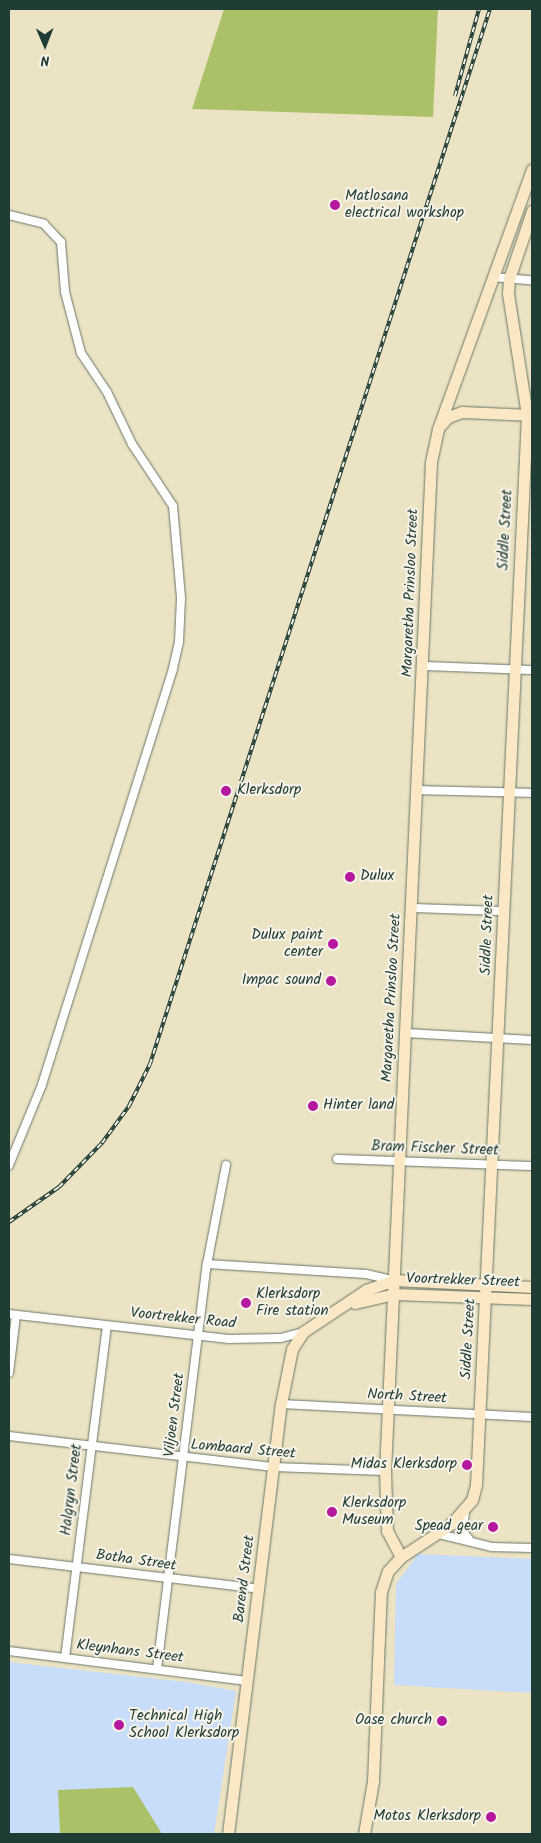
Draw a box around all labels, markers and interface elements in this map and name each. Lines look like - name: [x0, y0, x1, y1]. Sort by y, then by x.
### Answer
- north arrow: [20, 20, 70, 70]
- text: N: [41, 49, 50, 71]
- place label: Matlosana electrical workshop: [345, 187, 464, 222]
- marker: Matlosana electrical workshop: [329, 199, 341, 211]
- street label: Siddle Street: [495, 489, 517, 571]
- street label: Margaretha Prinsloo Street: [399, 508, 423, 678]
- place label: Klerksdorp: [237, 782, 301, 800]
- marker: Klerksdorp: [219, 784, 233, 798]
- place label: Dulux: [360, 868, 394, 886]
- marker: Dulux: [344, 871, 356, 883]
- street label: Siddle Street: [478, 894, 498, 976]
- street label: Margaretha Prinsloo Street: [379, 913, 405, 1083]
- place label: Dulux paint center: [251, 926, 323, 961]
- marker: Dulux paint center: [327, 938, 339, 950]
- place label: Impac sound: [242, 972, 321, 990]
- marker: Impac sound: [325, 975, 337, 987]
- place label: Hinter land: [323, 1097, 394, 1115]
- marker: Hinter land: [307, 1100, 319, 1112]
- street label: Bram Fischer Street: [371, 1138, 499, 1160]
- street label: Voortrekker Street: [406, 1270, 520, 1292]
- place label: Klerksdorp Fire station: [256, 1285, 329, 1320]
- marker: Klerksdorp Fire station: [240, 1297, 252, 1309]
- street label: Siddle Street: [458, 1298, 480, 1380]
- street label: Voortrekker Road: [129, 1305, 237, 1333]
- street label: Viljoen Street: [161, 1372, 189, 1458]
- street label: North Street: [367, 1386, 447, 1408]
- street label: Lombaard Street: [190, 1436, 296, 1464]
- street label: Halgryn Street: [57, 1443, 87, 1537]
- place label: Midas Klerksdorp: [351, 1456, 457, 1474]
- marker: Midas Klerksdorp: [461, 1459, 473, 1471]
- place label: Klerksdorp Museum: [342, 1494, 406, 1529]
- marker: Klerksdorp Museum: [326, 1506, 338, 1518]
- place label: Spead gear: [415, 1518, 483, 1536]
- marker: Spead gear: [487, 1521, 499, 1533]
- street label: Barend Street: [231, 1534, 259, 1624]
- street label: Botha Street: [95, 1546, 177, 1576]
- street label: Kleynhans Street: [75, 1636, 185, 1668]
- place label: Technical High School Klerksdorp: [129, 1707, 239, 1742]
- place label: Oase church: [355, 1712, 432, 1730]
- marker: Oase church: [436, 1715, 448, 1727]
- marker: Technical High School Klerksdorp: [113, 1719, 125, 1731]
- place label: Motos Klerksdorp: [373, 1808, 481, 1826]
- marker: Motos Klerksdorp: [485, 1811, 497, 1823]

